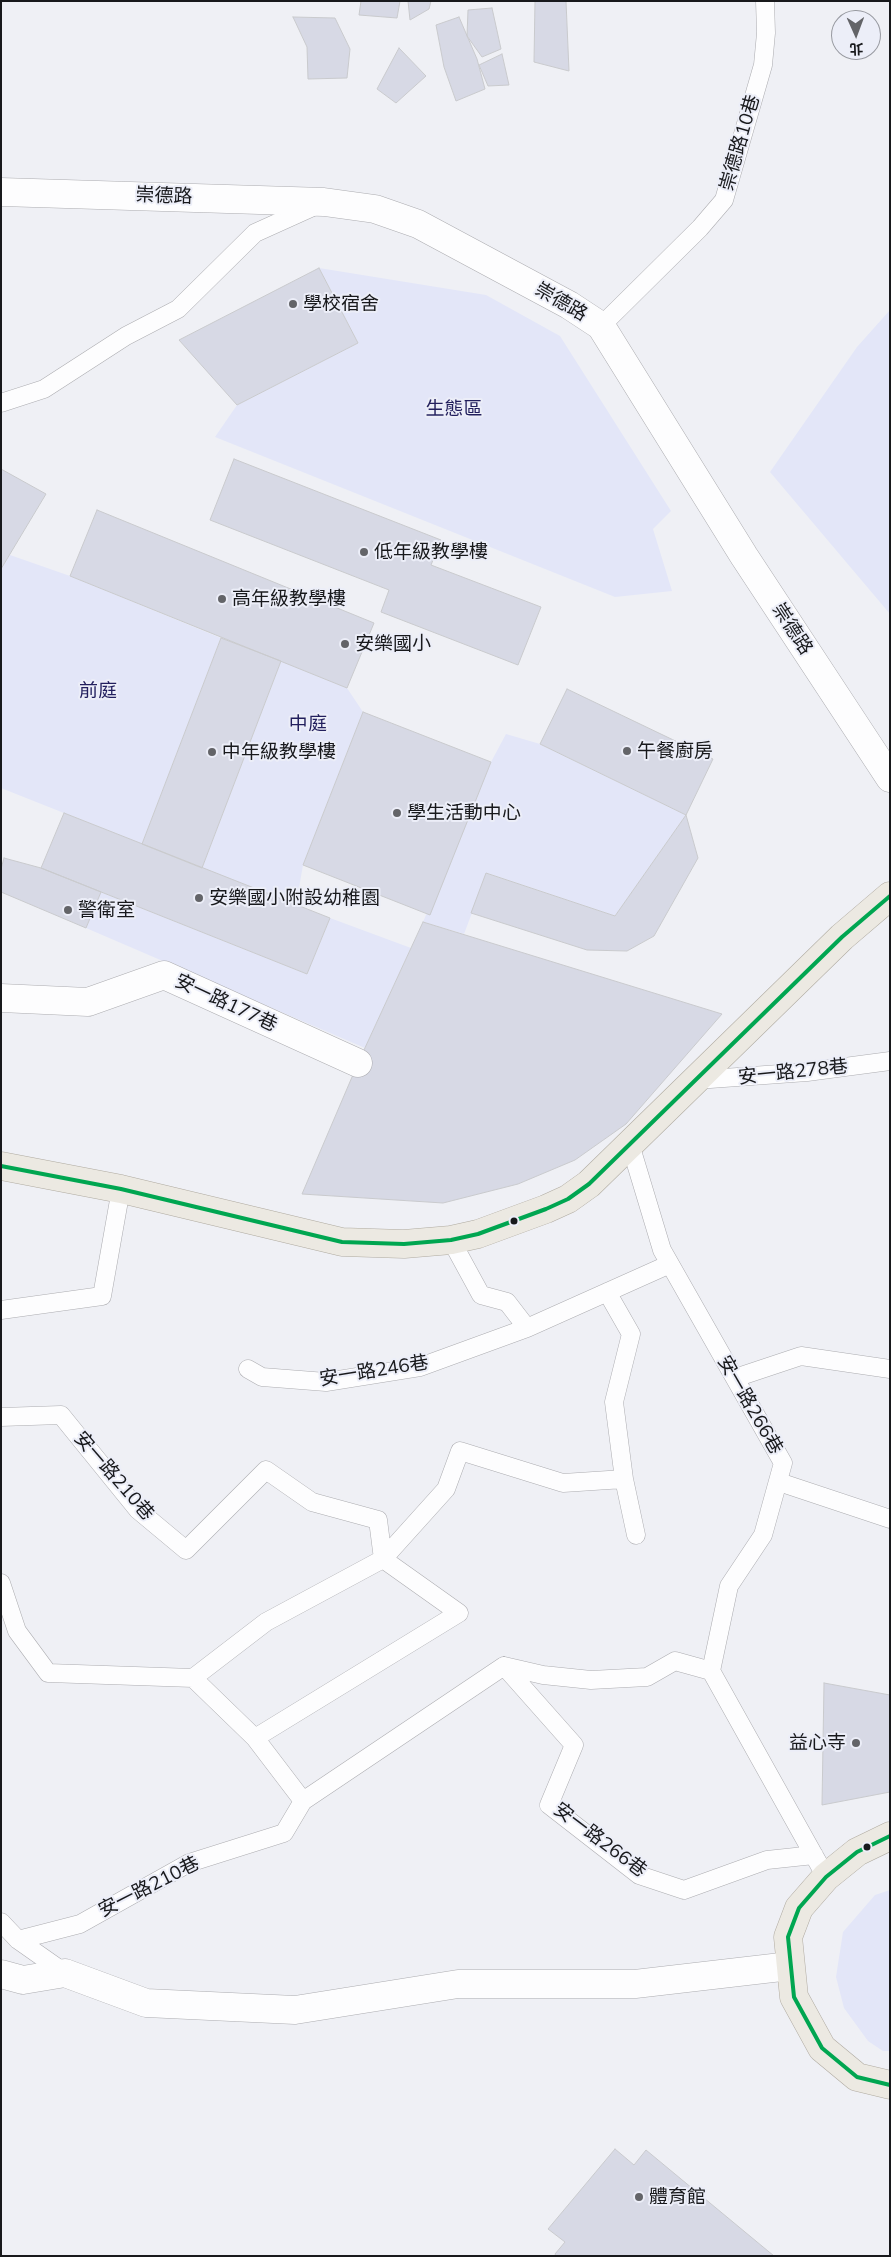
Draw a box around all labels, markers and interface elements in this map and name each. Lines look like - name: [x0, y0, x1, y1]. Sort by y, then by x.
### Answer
- north arrow: [831, 10, 881, 60]
- text: 北: [849, 40, 864, 58]
- street label: 崇德路10巷: [715, 92, 765, 194]
- street label: 崇德路: [135, 184, 193, 208]
- street label: 崇德路: [531, 278, 591, 326]
- place label: 學校宿舍: [303, 293, 379, 315]
- marker: 學校宿舍: [287, 298, 299, 310]
- park label: 生態區: [426, 398, 482, 420]
- place label: 低年級教學樓: [374, 541, 488, 563]
- marker: 低年級教學樓: [358, 546, 370, 558]
- place label: 高年級教學樓: [232, 588, 346, 610]
- marker: 高年級教學樓: [216, 593, 228, 605]
- street label: 崇德路: [767, 599, 817, 659]
- place label: 安樂國小: [355, 633, 431, 655]
- marker: 安樂國小: [339, 638, 351, 650]
- park label: 前庭: [79, 680, 117, 702]
- park label: 中庭: [289, 713, 327, 735]
- place label: 午餐廚房: [637, 740, 713, 762]
- place label: 中年級教學樓: [222, 741, 336, 763]
- marker: 午餐廚房: [621, 745, 633, 757]
- marker: 中年級教學樓: [206, 746, 218, 758]
- place label: 學生活動中心: [407, 802, 521, 824]
- marker: 學生活動中心: [391, 807, 403, 819]
- place label: 安樂國小附設幼稚園: [209, 887, 380, 909]
- marker: 安樂國小附設幼稚園: [193, 892, 205, 904]
- place label: 警衛室: [78, 899, 135, 921]
- marker: 警衛室: [62, 904, 74, 916]
- street label: 安一路177巷: [171, 969, 281, 1037]
- street label: 安一路278巷: [737, 1055, 849, 1089]
- unlabelled marker: [509, 1216, 519, 1226]
- street label: 安一路246巷: [318, 1351, 430, 1391]
- street label: 安一路266巷: [713, 1352, 787, 1458]
- street label: 安一路210巷: [69, 1427, 159, 1525]
- place label: 益心寺: [789, 1732, 846, 1754]
- marker: 益心寺: [850, 1737, 862, 1749]
- street label: 安一路266巷: [549, 1798, 651, 1882]
- unlabelled marker: [862, 1842, 872, 1852]
- street label: 安一路210巷: [95, 1852, 203, 1922]
- place label: 體育館: [649, 2186, 706, 2208]
- marker: 體育館: [633, 2191, 645, 2203]

